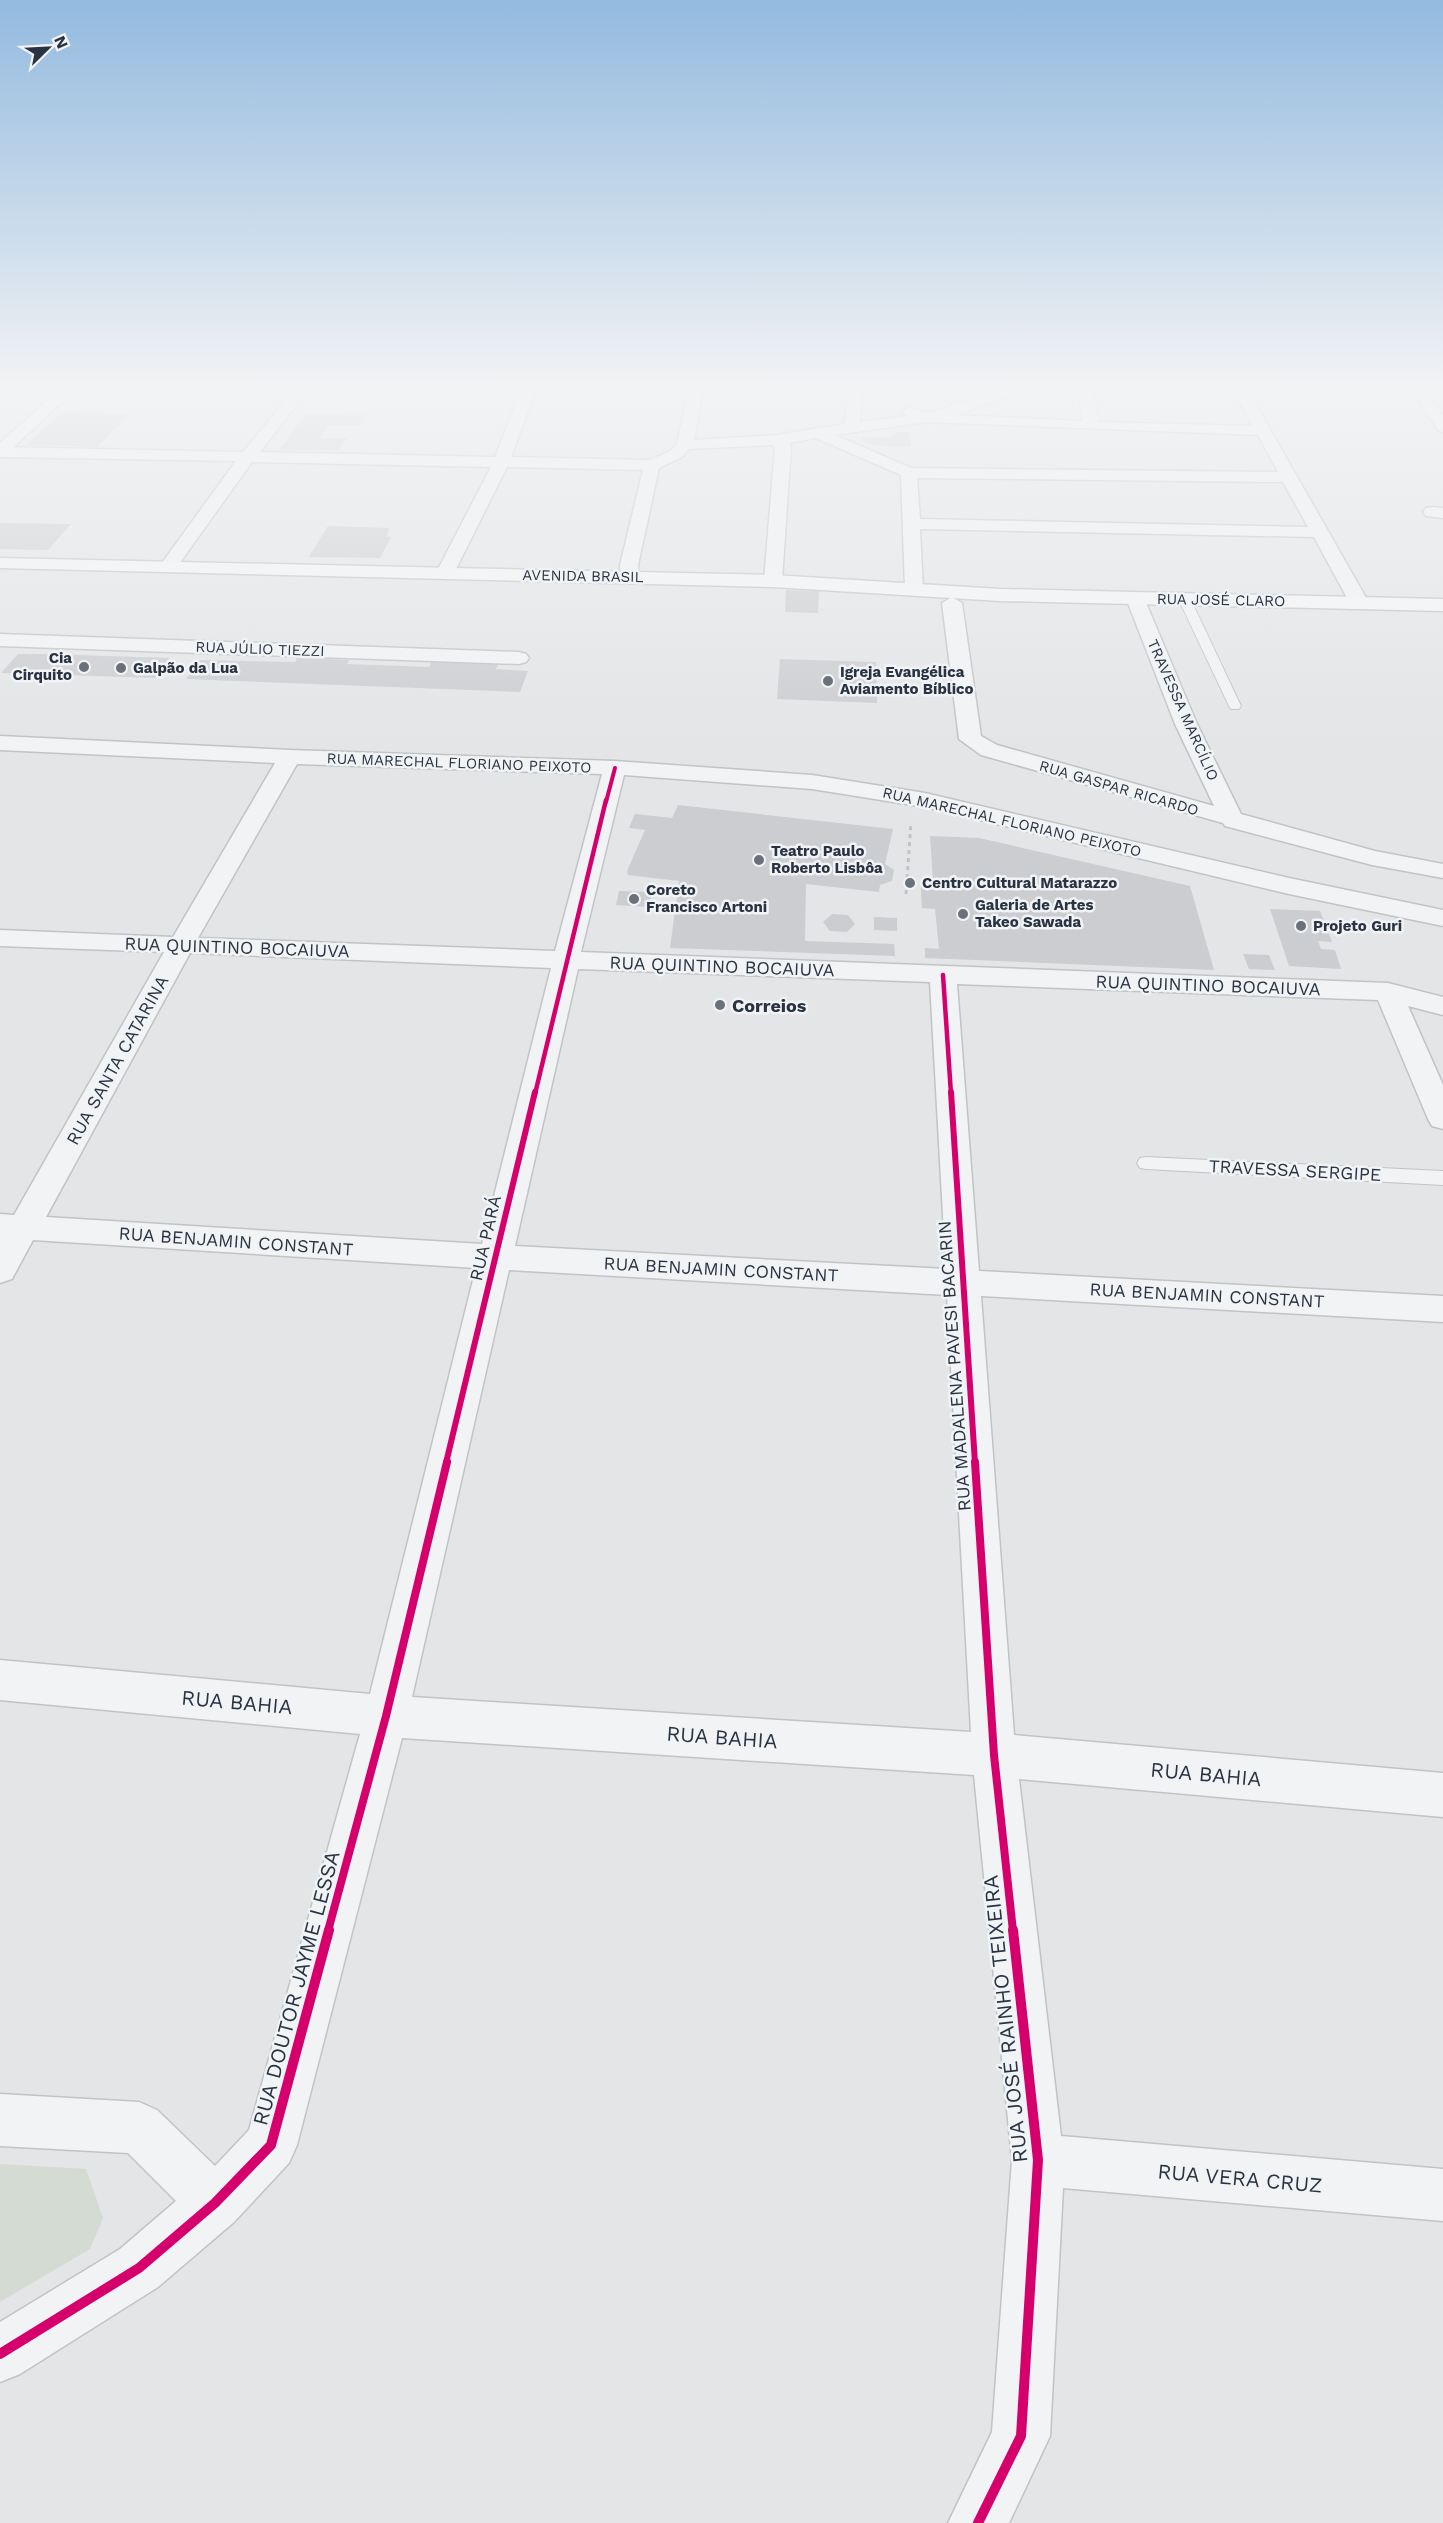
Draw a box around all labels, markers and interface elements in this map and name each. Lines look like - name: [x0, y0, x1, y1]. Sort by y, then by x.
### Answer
- north arrow: [18, 18, 78, 78]
- text: N: [50, 33, 72, 51]
- street label: AVENIDA BRASIL: [522, 566, 644, 586]
- street label: RUA JOSÉ CLARO: [1157, 590, 1285, 610]
- street label: TRAVESSA MARCÍLIO: [1144, 637, 1222, 783]
- street label: RUA JÚLIO TIEZZI: [195, 638, 325, 660]
- place label: Cia Cirquito: [12, 649, 72, 684]
- place label: Galpão da Lua: [133, 659, 238, 677]
- marker: Cia Cirquito: [77, 660, 91, 674]
- marker: Galpão da Lua: [114, 661, 128, 675]
- place label: Igreja Evangélica Aviamento Bíblico: [840, 663, 974, 698]
- marker: Igreja Evangélica Aviamento Bíblico: [821, 674, 835, 688]
- street label: RUA MARECHAL FLORIANO PEIXOTO: [326, 749, 592, 777]
- street label: RUA GASPAR RICARDO: [1037, 757, 1201, 819]
- street label: RUA MARECHAL FLORIANO PEIXOTO: [881, 783, 1143, 861]
- place label: Teatro Paulo Roberto Lisbôa: [771, 842, 883, 877]
- marker: Teatro Paulo Roberto Lisbôa: [752, 853, 766, 867]
- place label: Centro Cultural Matarazzo: [922, 874, 1117, 892]
- marker: Centro Cultural Matarazzo: [903, 876, 917, 890]
- place label: Coreto Francisco Artoni: [646, 881, 767, 916]
- marker: Coreto Francisco Artoni: [627, 892, 641, 906]
- place label: Galeria de Artes Takeo Sawada: [975, 896, 1093, 931]
- marker: Galeria de Artes Takeo Sawada: [956, 907, 970, 921]
- place label: Projeto Guri: [1313, 917, 1402, 935]
- marker: Projeto Guri: [1294, 919, 1308, 933]
- street label: RUA QUINTINO BOCAIUVA: [124, 933, 350, 961]
- street label: RUA QUINTINO BOCAIUVA: [609, 952, 835, 980]
- street label: RUA SANTA CATARINA: [62, 971, 172, 1149]
- street label: RUA QUINTINO BOCAIUVA: [1095, 971, 1321, 999]
- place label: Correios: [732, 995, 807, 1016]
- marker: Correios: [713, 998, 727, 1012]
- street label: TRAVESSA SERGIPE: [1208, 1155, 1382, 1185]
- street label: RUA PARÁ: [465, 1193, 505, 1283]
- street label: RUA MADALENA PAVESI BACARIN: [933, 1220, 975, 1512]
- street label: RUA BENJAMIN CONSTANT: [118, 1222, 354, 1260]
- street label: RUA BENJAMIN CONSTANT: [603, 1252, 839, 1286]
- street label: RUA BENJAMIN CONSTANT: [1089, 1278, 1325, 1312]
- street label: RUA BAHIA: [180, 1685, 294, 1719]
- street label: RUA BAHIA: [666, 1721, 779, 1753]
- street label: RUA BAHIA: [1149, 1757, 1263, 1791]
- street label: RUA DOUTOR JAYME LESSA: [247, 1848, 345, 2128]
- street label: RUA JOSÉ RAINHO TEIXEIRA: [977, 1874, 1033, 2164]
- street label: RUA VERA CRUZ: [1157, 2158, 1323, 2198]

